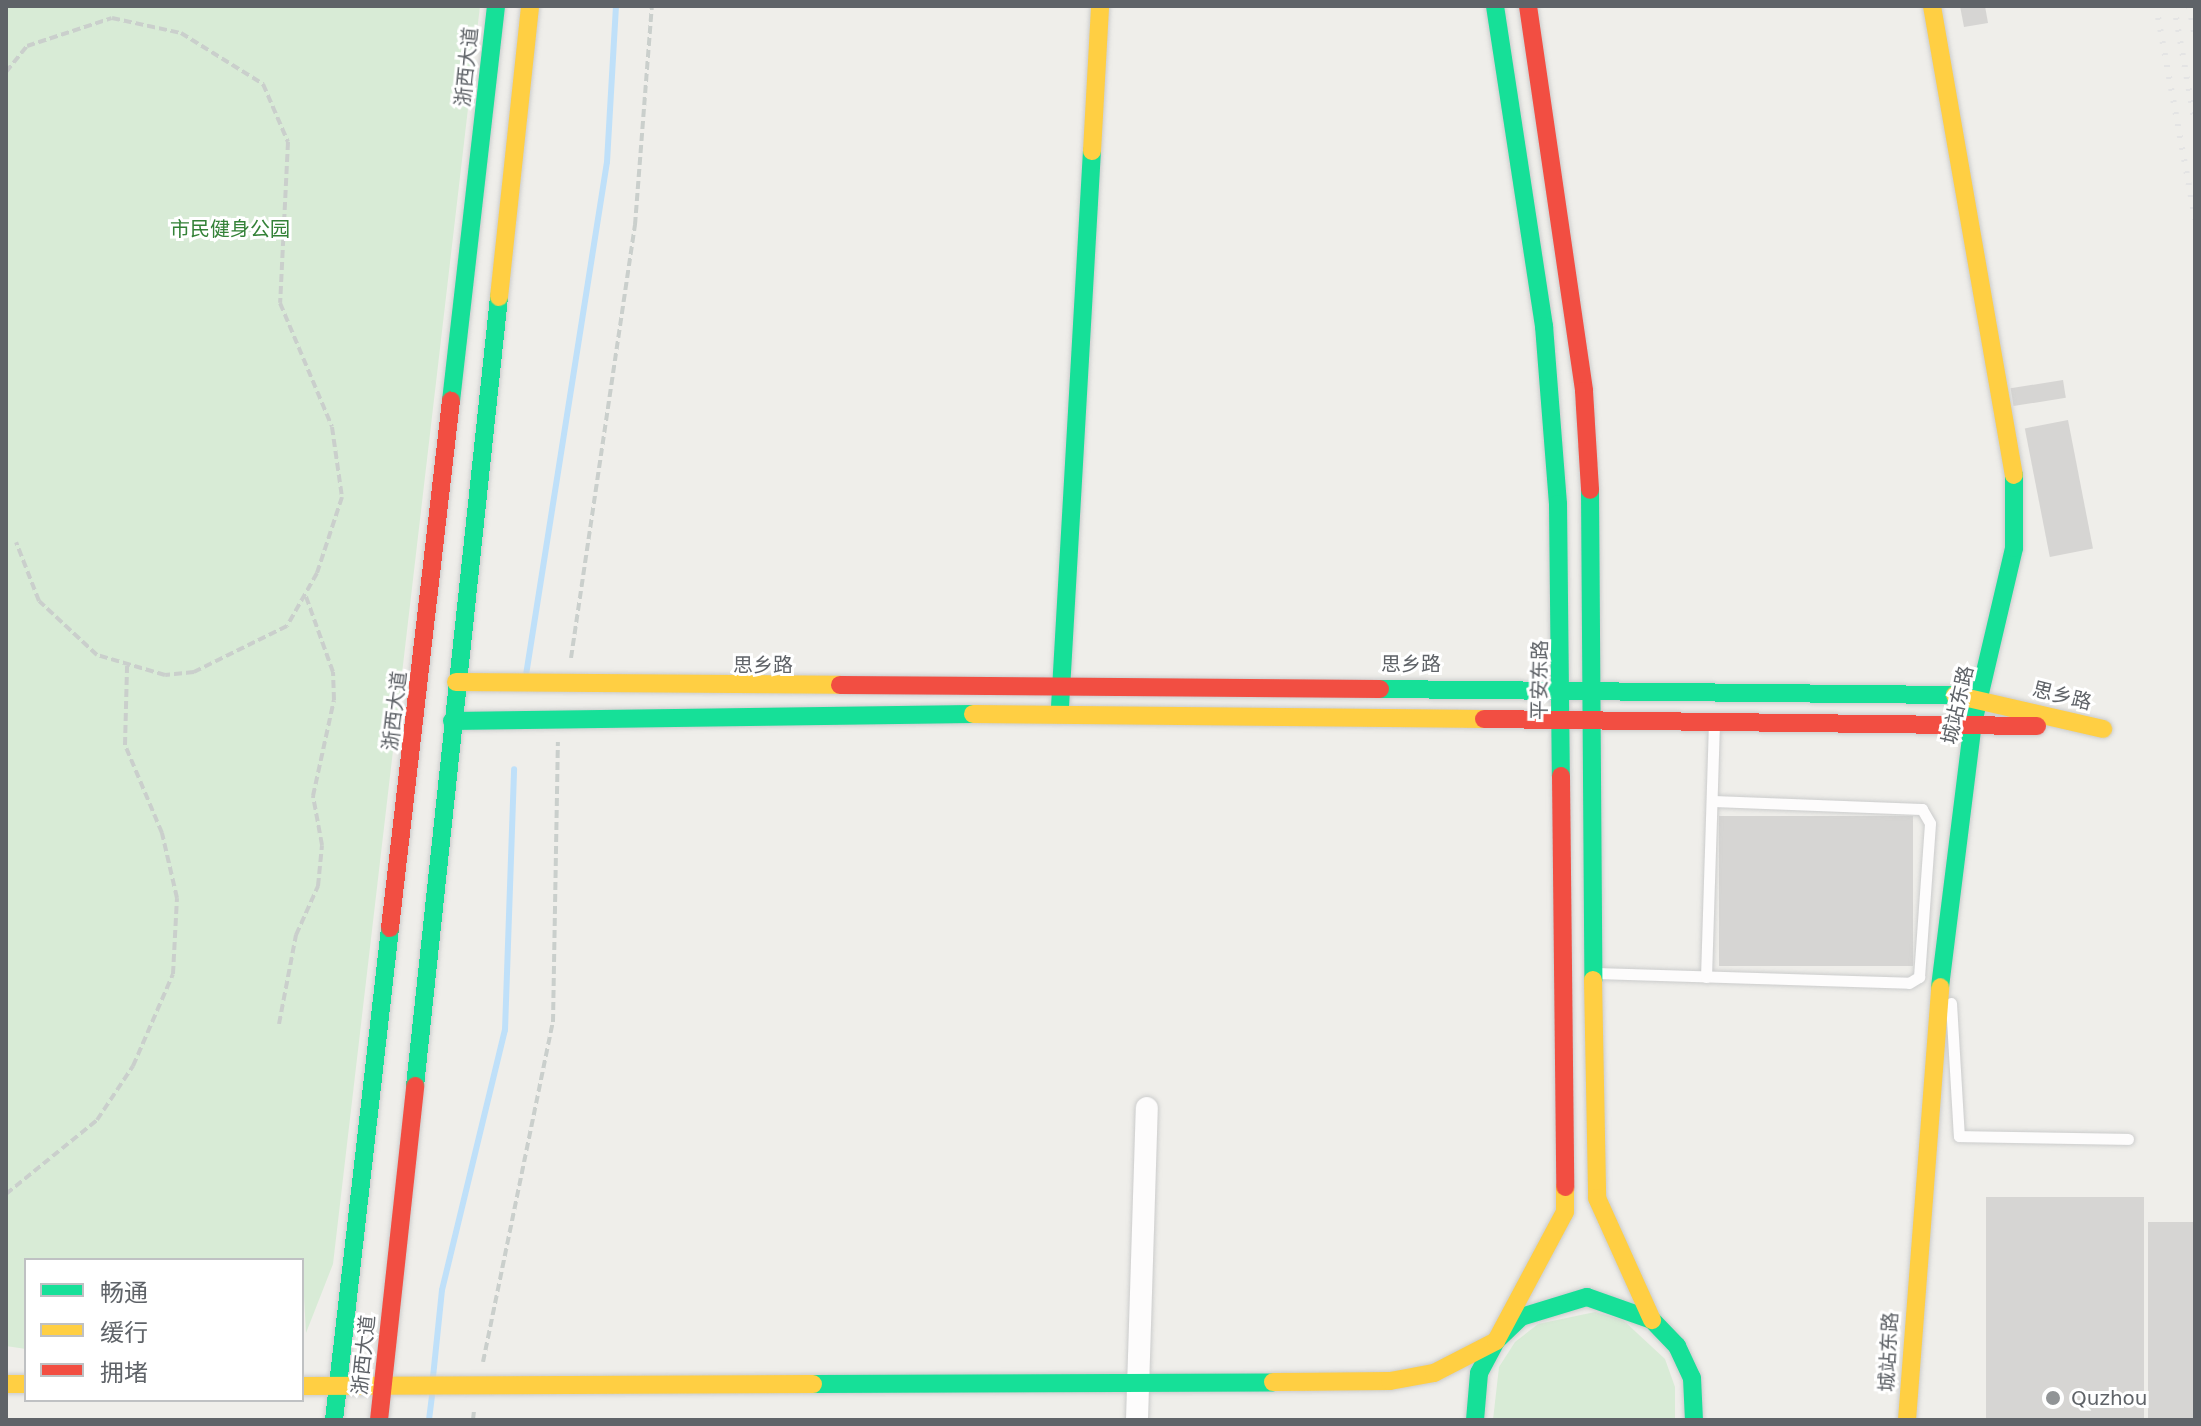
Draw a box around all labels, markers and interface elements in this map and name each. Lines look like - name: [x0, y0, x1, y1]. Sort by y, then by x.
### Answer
- street label: 浙西大道: [451, 26, 483, 108]
- park label: 市民健身公园: [170, 217, 290, 241]
- street label: 平安东路: [1527, 640, 1553, 720]
- street label: 思乡路: [1381, 652, 1441, 676]
- street label: 思乡路: [733, 653, 793, 677]
- street label: 城站东路: [1937, 663, 1979, 747]
- street label: 浙西大道: [378, 670, 412, 752]
- street label: 思乡路: [2030, 677, 2094, 715]
- legend: [24, 1258, 304, 1402]
- text: 畅通: [100, 1279, 148, 1307]
- street label: 城站东路: [1875, 1311, 1903, 1393]
- street label: 浙西大道: [348, 1314, 380, 1396]
- text: 缓行: [100, 1319, 148, 1347]
- text: 拥堵: [100, 1359, 148, 1387]
- place label: Quzhou: [2071, 1386, 2148, 1410]
- marker: Quzhou: [2042, 1387, 2064, 1409]

